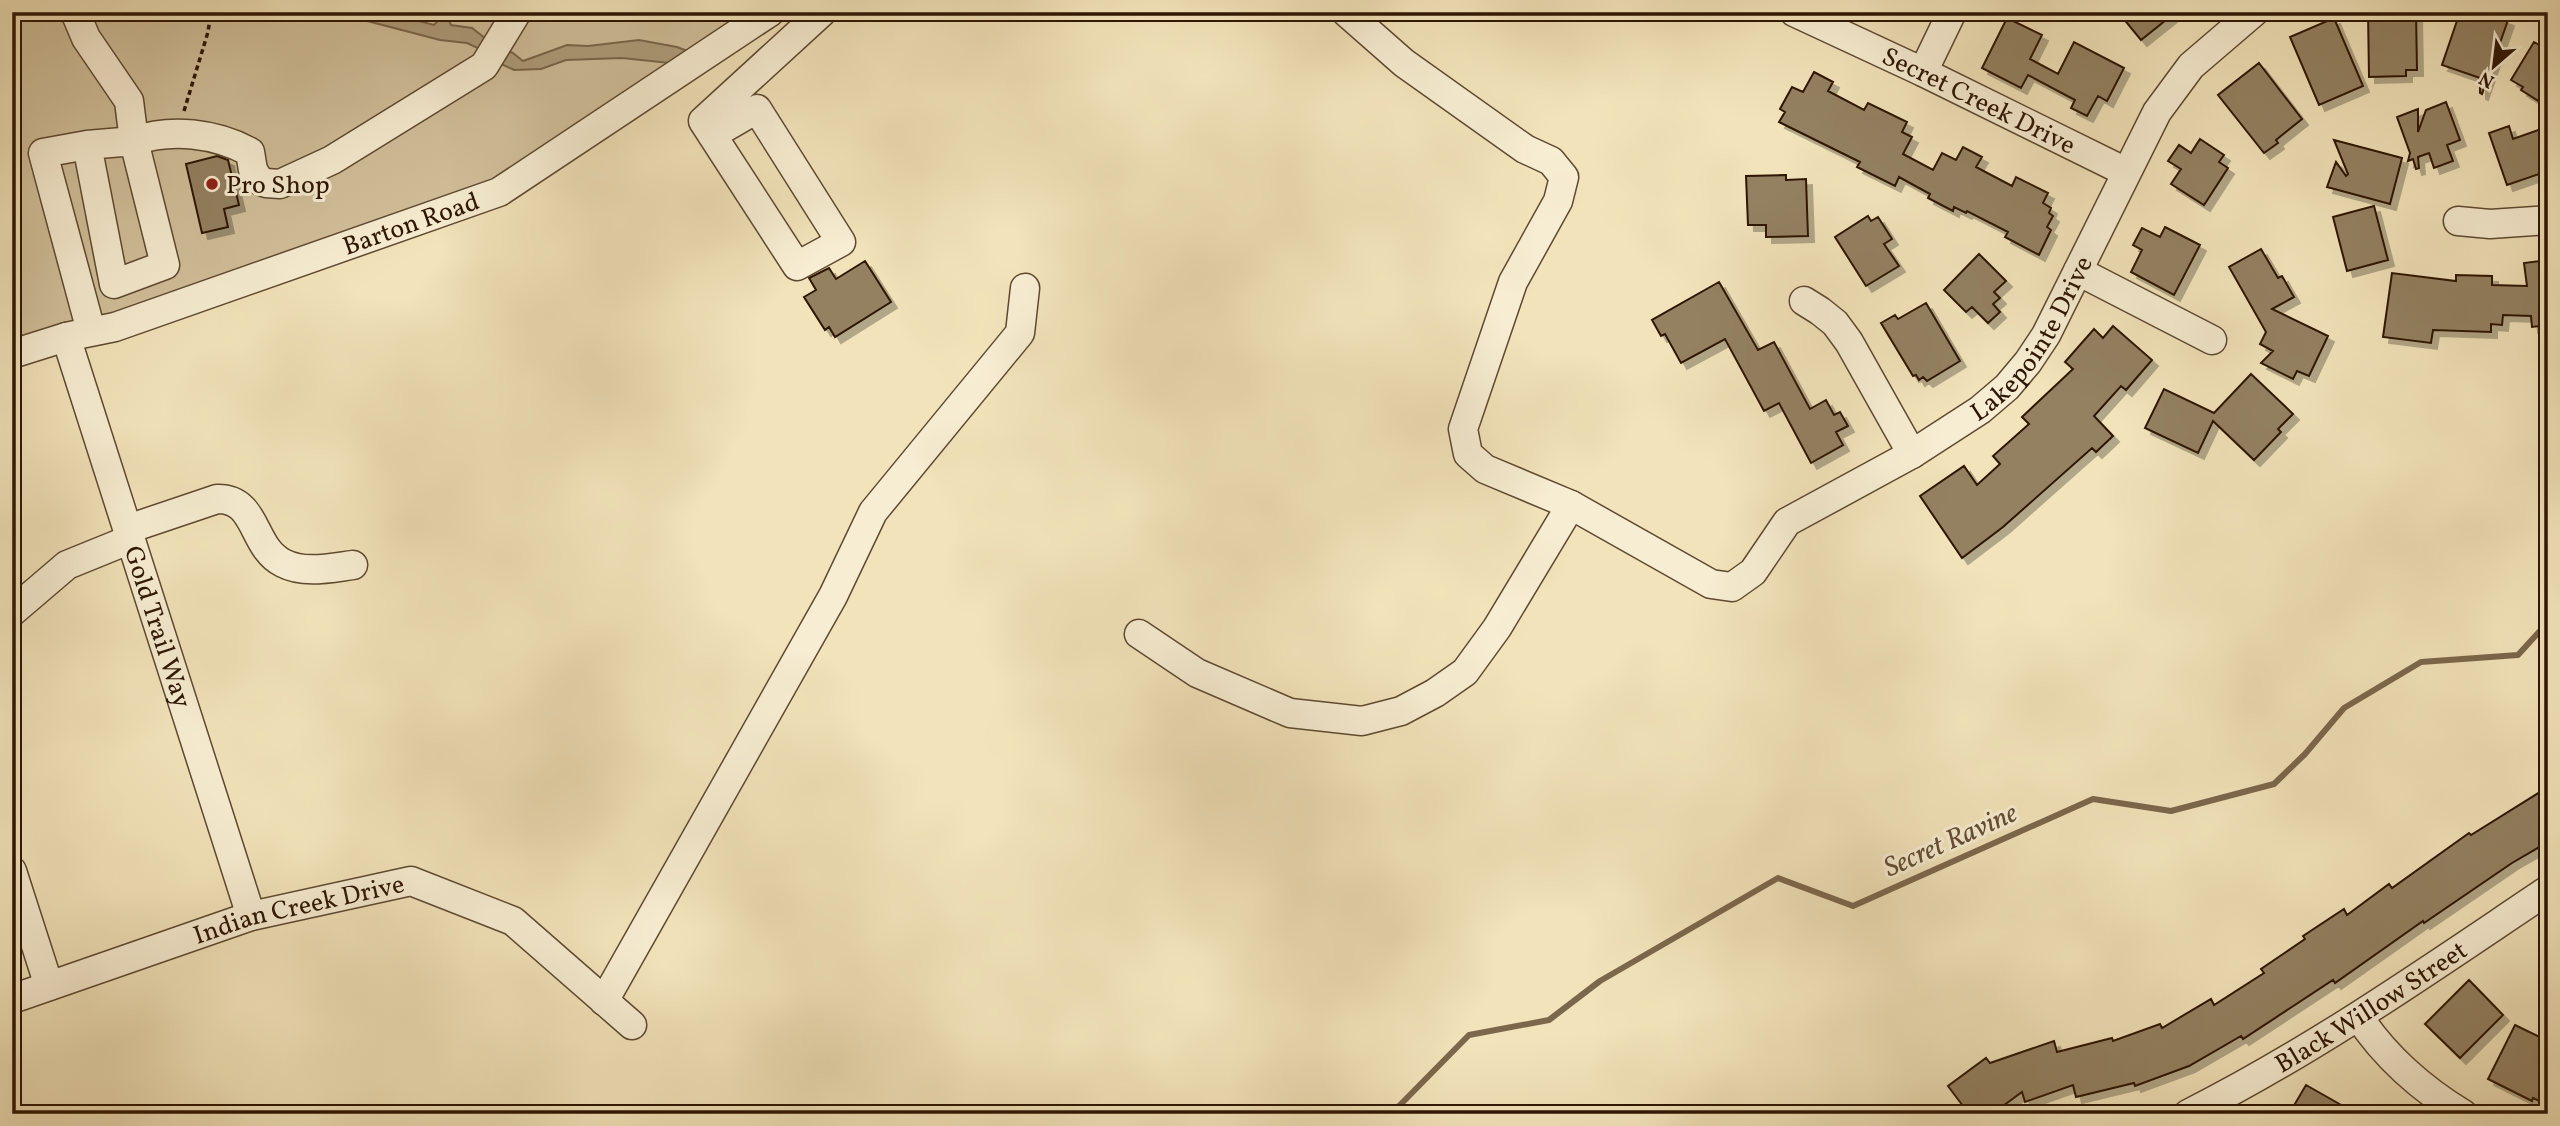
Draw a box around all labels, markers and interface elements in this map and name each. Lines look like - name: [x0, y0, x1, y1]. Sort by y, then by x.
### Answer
- north arrow: [2458, 32, 2528, 102]
- street label: Secret Creek Drive: [1876, 39, 2081, 164]
- text: N: [2475, 64, 2499, 94]
- place label: Pro Shop: [226, 168, 330, 204]
- marker: Pro Shop: [204, 176, 220, 192]
- street label: Barton Road: [338, 184, 484, 266]
- street label: Lakepointe Drive: [1964, 250, 2103, 431]
- street label: Gold Trail Way: [114, 542, 199, 713]
- water label: Secret Ravine: [1878, 794, 2024, 888]
- street label: Indian Creek Drive: [189, 867, 408, 955]
- street label: Black Willow Street: [2269, 933, 2475, 1083]

